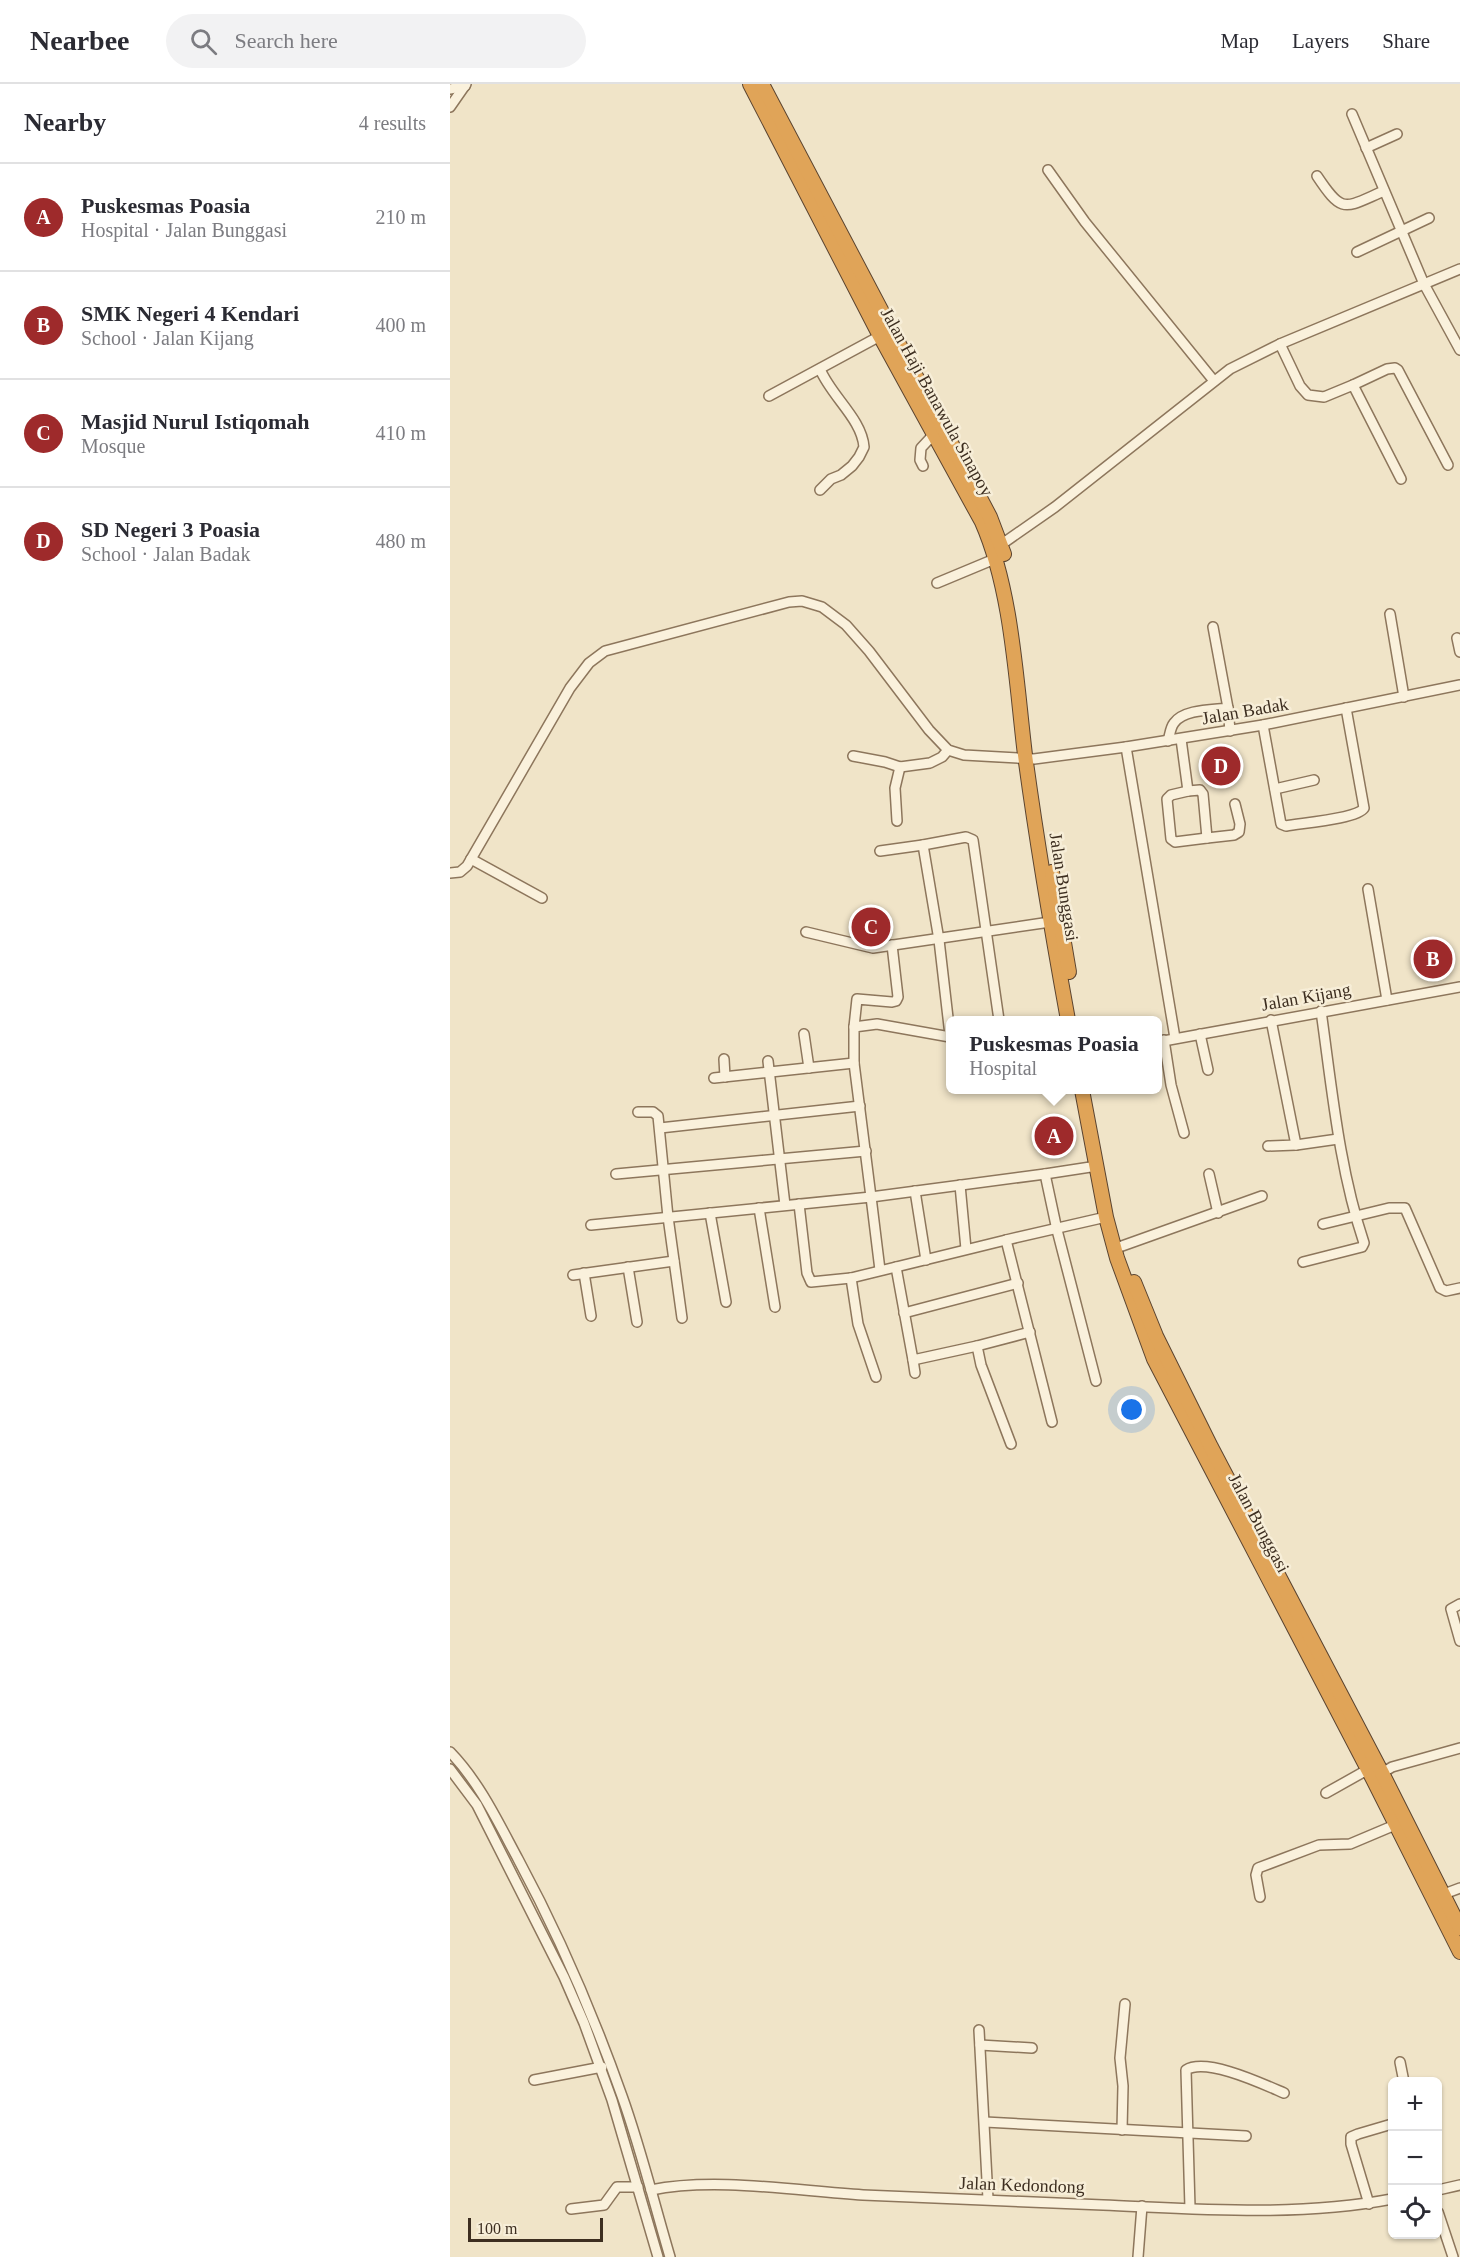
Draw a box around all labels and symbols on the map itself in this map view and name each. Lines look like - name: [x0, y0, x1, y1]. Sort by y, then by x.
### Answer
- street label: Jalan Haji Banawula Sinapoy: [877, 304, 997, 500]
- street label: Jalan Badak: [1200, 694, 1290, 728]
- pin: D: [1202, 744, 1240, 788]
- street label: Jalan Bunggasi: [1046, 831, 1082, 943]
- pin: C: [852, 904, 890, 950]
- pin: B: [1414, 936, 1452, 982]
- street label: Jalan Kijang: [1260, 979, 1352, 1015]
- pin: A: [1034, 1114, 1074, 1158]
- your location: [1117, 1395, 1146, 1424]
- street label: Jalan Bunggasi: [1224, 1470, 1294, 1576]
- street label: Jalan Kedondong: [959, 2173, 1085, 2197]
- scale bar: [468, 2215, 603, 2242]

